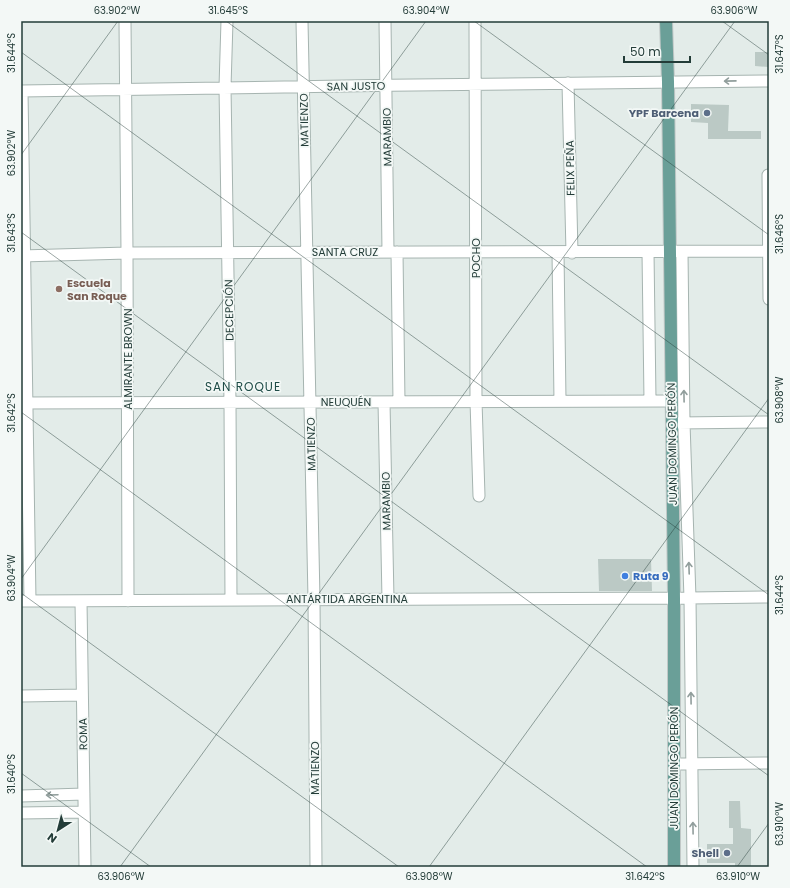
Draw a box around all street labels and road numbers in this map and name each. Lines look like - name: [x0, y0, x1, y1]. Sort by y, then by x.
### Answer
- street label: SAN JUSTO: [326, 77, 386, 95]
- street label: MATIENZO: [296, 93, 312, 147]
- street label: MARAMBIO: [378, 107, 396, 166]
- street label: FELIX PEÑA: [562, 139, 578, 196]
- street label: POCHO: [468, 238, 484, 278]
- street label: SANTA CRUZ: [312, 244, 378, 260]
- street label: DECEPCIÓN: [220, 279, 238, 341]
- street label: ALMIRANTE BROWN: [120, 308, 136, 410]
- street label: JUAN DOMINGO PERÓN: [663, 382, 681, 506]
- street label: NEUQUÉN: [321, 394, 371, 410]
- street label: MATIENZO: [303, 417, 319, 471]
- street label: MARAMBIO: [377, 471, 395, 530]
- street label: ANTÁRTIDA ARGENTINA: [286, 591, 408, 607]
- street label: JUAN DOMINGO PERÓN: [666, 707, 682, 829]
- street label: ROMA: [75, 717, 91, 750]
- street label: MATIENZO: [307, 741, 323, 795]

